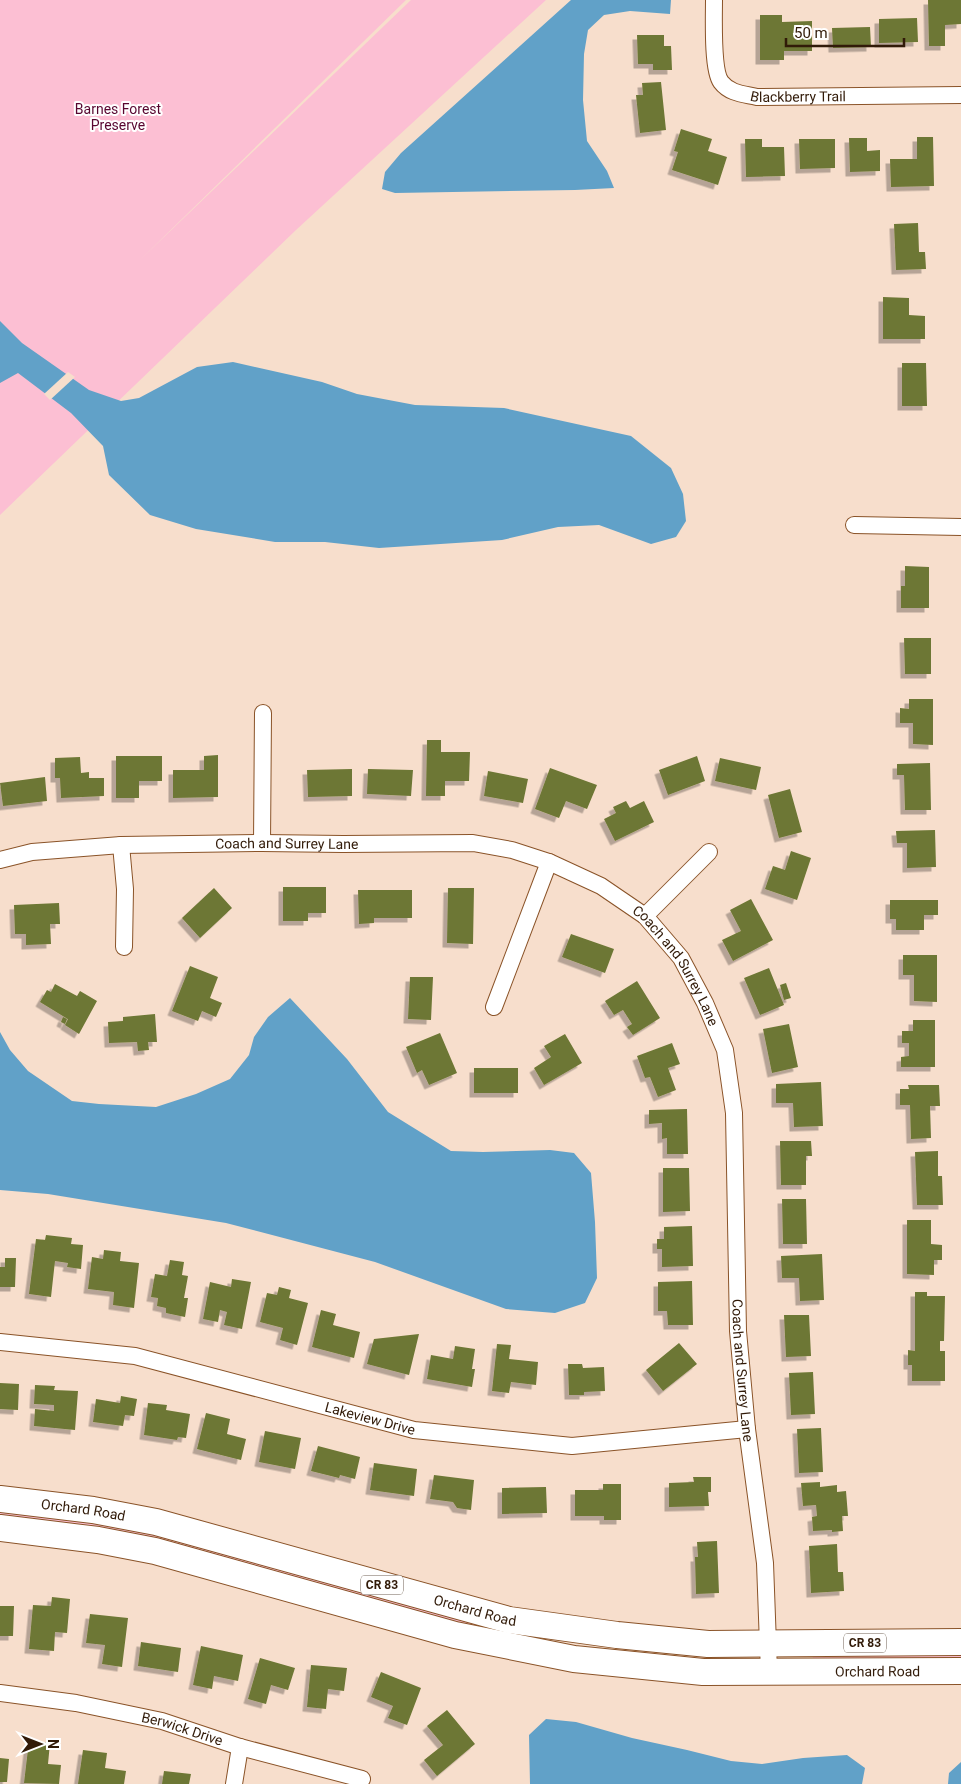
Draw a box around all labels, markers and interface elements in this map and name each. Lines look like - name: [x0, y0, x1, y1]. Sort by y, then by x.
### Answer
- scale bar: [786, 15, 904, 47]
- text: 50 m: [794, 24, 828, 42]
- street label: Blackberry Trail: [749, 88, 846, 105]
- park label: Barnes Forest Preserve: [75, 101, 162, 133]
- street label: Coach and Surrey Lane: [215, 835, 358, 852]
- street label: Coach and Surrey Lane: [630, 902, 722, 1028]
- street label: Coach and Surrey Lane: [729, 1299, 757, 1443]
- street label: Lakeview Drive: [323, 1399, 417, 1438]
- street label: Orchard Road: [40, 1496, 127, 1524]
- road number: CR 83: [361, 1576, 403, 1594]
- street label: Orchard Road: [432, 1592, 517, 1629]
- road number: CR 83: [844, 1634, 886, 1652]
- street label: Orchard Road: [835, 1663, 920, 1679]
- street label: Berwick Drive: [140, 1709, 225, 1749]
- north arrow: [15, 1719, 65, 1769]
- text: N: [45, 1739, 61, 1749]

